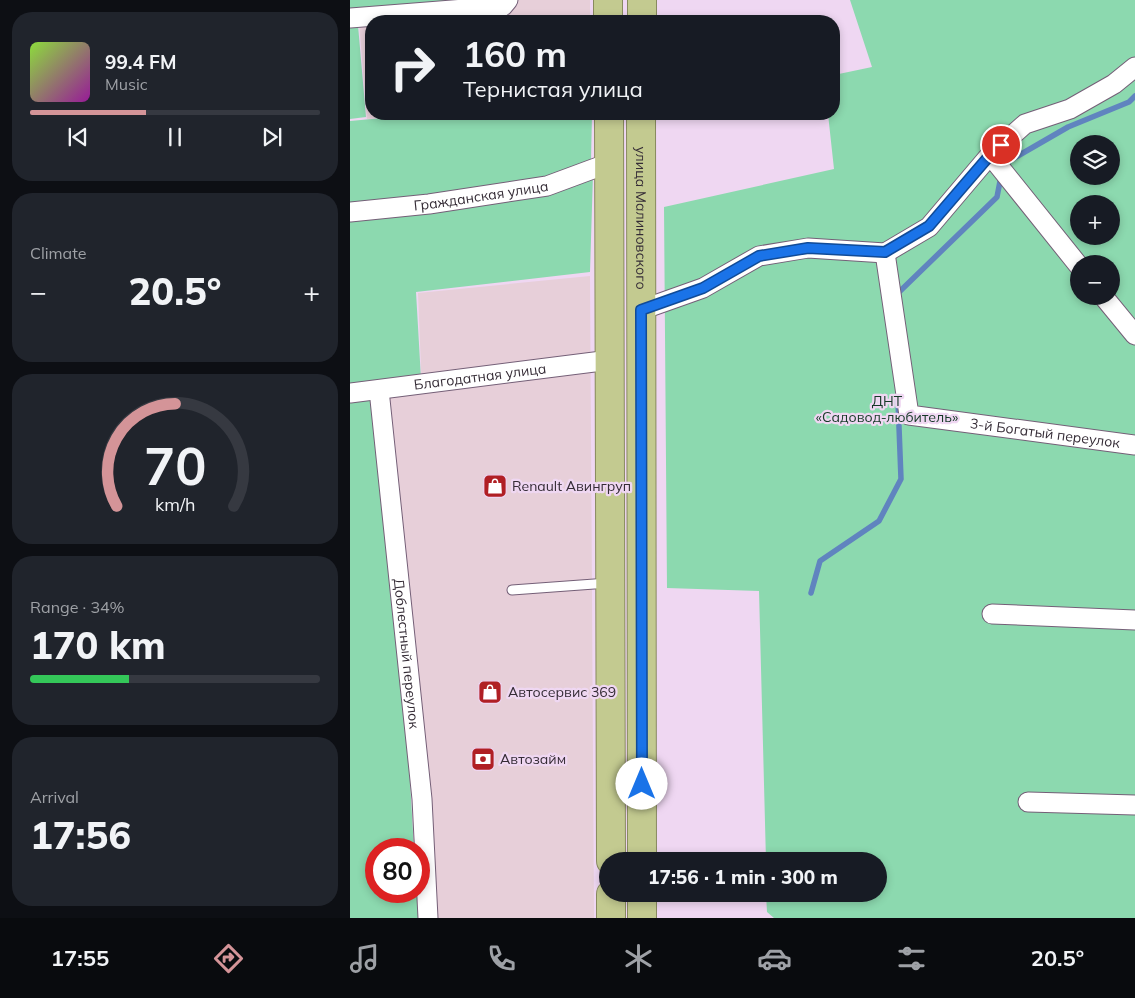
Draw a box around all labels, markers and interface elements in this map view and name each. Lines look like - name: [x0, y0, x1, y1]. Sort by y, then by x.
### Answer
- text: 160 m: [463, 32, 567, 76]
- icon: right: [380, 35, 445, 100]
- text: 99.4 FM: [105, 50, 177, 74]
- text: Music: [105, 74, 148, 94]
- text: Тернистая улица: [463, 75, 643, 103]
- icon: previous: [64, 123, 92, 151]
- icon: pause: [161, 123, 189, 151]
- icon: next: [258, 123, 286, 151]
- pin: [980, 124, 1022, 166]
- icon: arrive: [987, 131, 1015, 159]
- map controls: [1070, 135, 1120, 305]
- button: layers: [1070, 135, 1120, 185]
- street label: улица Малиновского: [632, 146, 650, 290]
- street label: Гражданская улица: [413, 177, 550, 214]
- button: +: [1070, 195, 1120, 245]
- text: Climate: [30, 243, 86, 263]
- button: −: [1070, 255, 1120, 305]
- text: 20.5°: [129, 267, 221, 315]
- text: −: [30, 274, 47, 309]
- text: +: [303, 274, 320, 309]
- street label: Благодатная улица: [413, 359, 547, 394]
- park label: ДНТ «Садовод-любитель»: [816, 392, 958, 426]
- street label: 3-й Богатый переулок: [969, 414, 1122, 452]
- text: 70: [144, 433, 206, 498]
- shop icon: Renault Авингруп: [482, 473, 508, 499]
- place label: Renault Авингруп: [512, 477, 631, 495]
- text: km/h: [155, 493, 195, 515]
- street label: Доблестный переулок: [390, 578, 424, 730]
- text: Range · 34%: [30, 597, 125, 617]
- text: 170 km: [30, 621, 166, 669]
- shop icon: Автосервис 369: [477, 679, 503, 705]
- place label: Автосервис 369: [508, 683, 616, 701]
- bank icon: Автозайм: [470, 746, 496, 772]
- place label: Автозайм: [500, 750, 566, 768]
- position arrow: [615, 757, 667, 809]
- text: Arrival: [30, 787, 79, 807]
- text: 17:56: [30, 811, 131, 859]
- speed limit sign: 80: [365, 838, 430, 903]
- text: 17:56 · 1 min · 300 m: [648, 865, 838, 889]
- icon: directions: [211, 941, 246, 976]
- icon: music: [347, 941, 382, 976]
- icon: phone: [484, 941, 519, 976]
- icon: climate: [621, 941, 656, 976]
- icon: car: [757, 941, 792, 976]
- icon: filters: [894, 941, 929, 976]
- text: 17:55: [51, 944, 109, 972]
- text: 20.5°: [1031, 944, 1084, 972]

